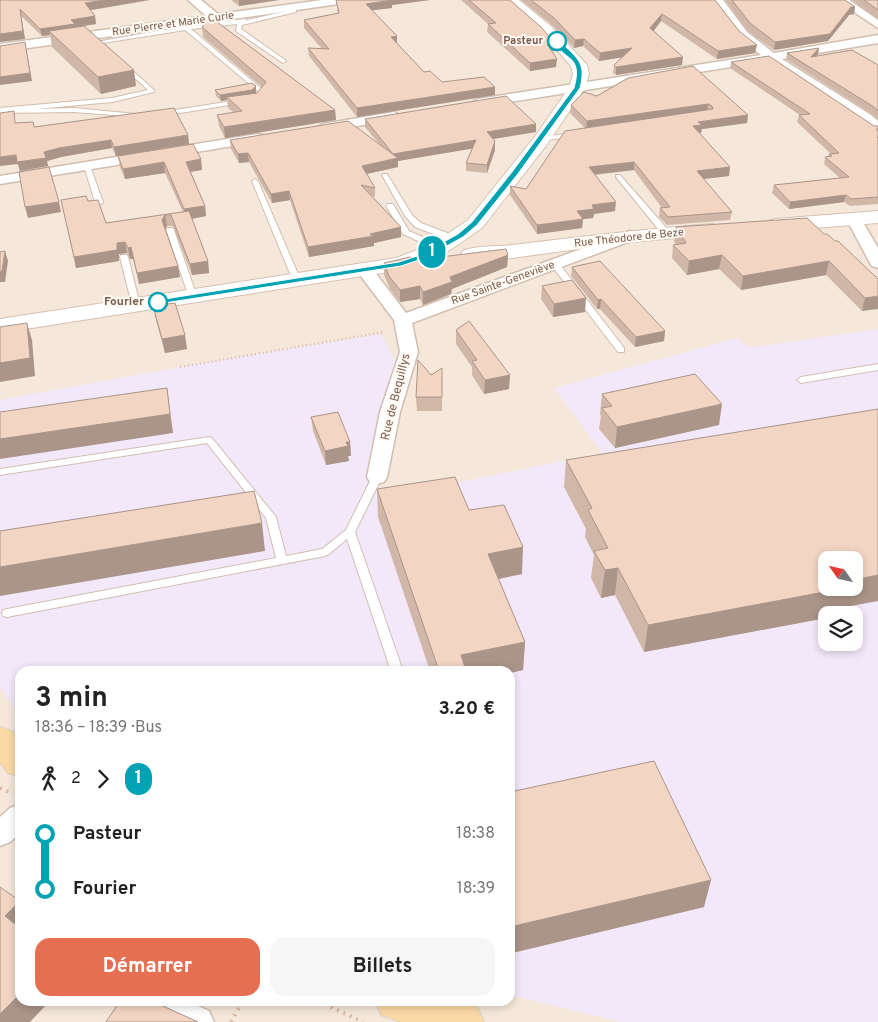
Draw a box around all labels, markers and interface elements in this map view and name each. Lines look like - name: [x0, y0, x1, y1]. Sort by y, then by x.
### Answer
- street label: Rue Pierre et Marie Curie: [111, 8, 235, 39]
- marker: Pasteur: [547, 31, 567, 51]
- place label: Pasteur: [503, 34, 543, 48]
- street label: Rue Théodore de Beze: [573, 225, 685, 251]
- line badge: 1: [416, 236, 448, 268]
- text: 1: [428, 240, 436, 263]
- street label: Rue Sainte-Geneviève: [449, 258, 557, 308]
- marker: Fourier: [148, 292, 168, 312]
- place label: Fourier: [104, 294, 144, 310]
- street label: Rue de Bequillys: [377, 352, 415, 442]
- north arrow: [818, 551, 862, 596]
- map controls: [818, 551, 863, 651]
- button: layers: [818, 606, 863, 651]
- text: 3 min: [35, 681, 108, 717]
- text: 3.20 €: [439, 697, 495, 721]
- text: 18:36 – 18:39 · Bus: [35, 718, 162, 738]
- icon: walk: [35, 765, 63, 793]
- icon: forward: [89, 765, 117, 793]
- text: 1: [135, 767, 142, 790]
- text: 2: [71, 769, 81, 789]
- text: Pasteur: [73, 822, 142, 846]
- text: 18:38: [456, 824, 495, 844]
- text: Fourier: [73, 877, 136, 901]
- text: 18:39: [457, 879, 495, 899]
- button: Démarrer: [35, 938, 260, 996]
- button: Billets: [270, 938, 495, 996]

